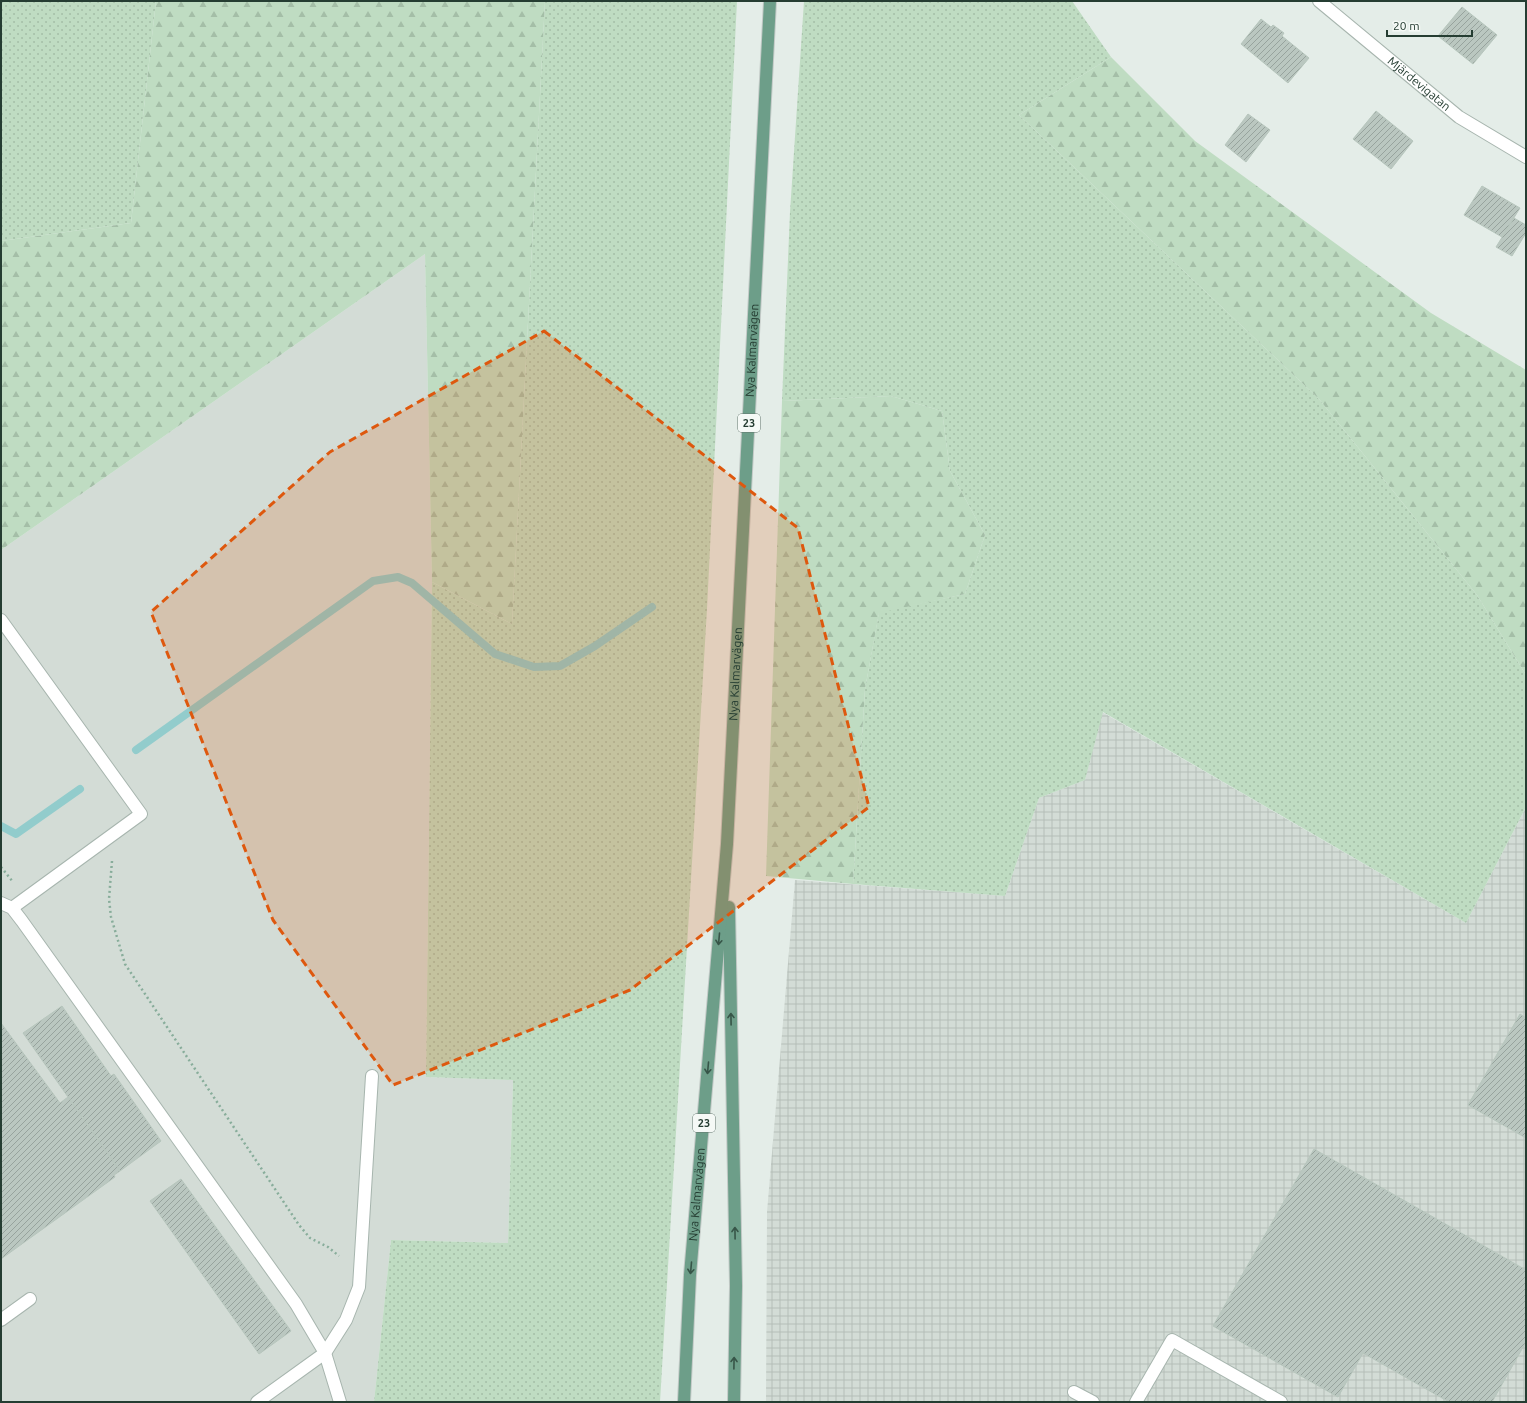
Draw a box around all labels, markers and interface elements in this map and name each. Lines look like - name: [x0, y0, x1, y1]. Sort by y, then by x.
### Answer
- scale bar: [1387, 12, 1472, 38]
- text: 20 m: [1393, 19, 1420, 32]
- street label: Mjärdevigatan: [1386, 54, 1453, 113]
- street label: Nya Kalmarvägen: [743, 303, 761, 397]
- road number: 23: [738, 414, 760, 432]
- street label: Nya Kalmarvägen: [726, 627, 744, 721]
- one-way arrow: [716, 932, 723, 945]
- one-way arrow: [727, 1013, 735, 1026]
- one-way arrow: [705, 1061, 712, 1074]
- road number: 23: [693, 1114, 715, 1132]
- street label: Nya Kalmarvägen: [686, 1147, 707, 1242]
- one-way arrow: [731, 1227, 739, 1240]
- one-way arrow: [688, 1261, 695, 1274]
- one-way arrow: [731, 1357, 738, 1370]

